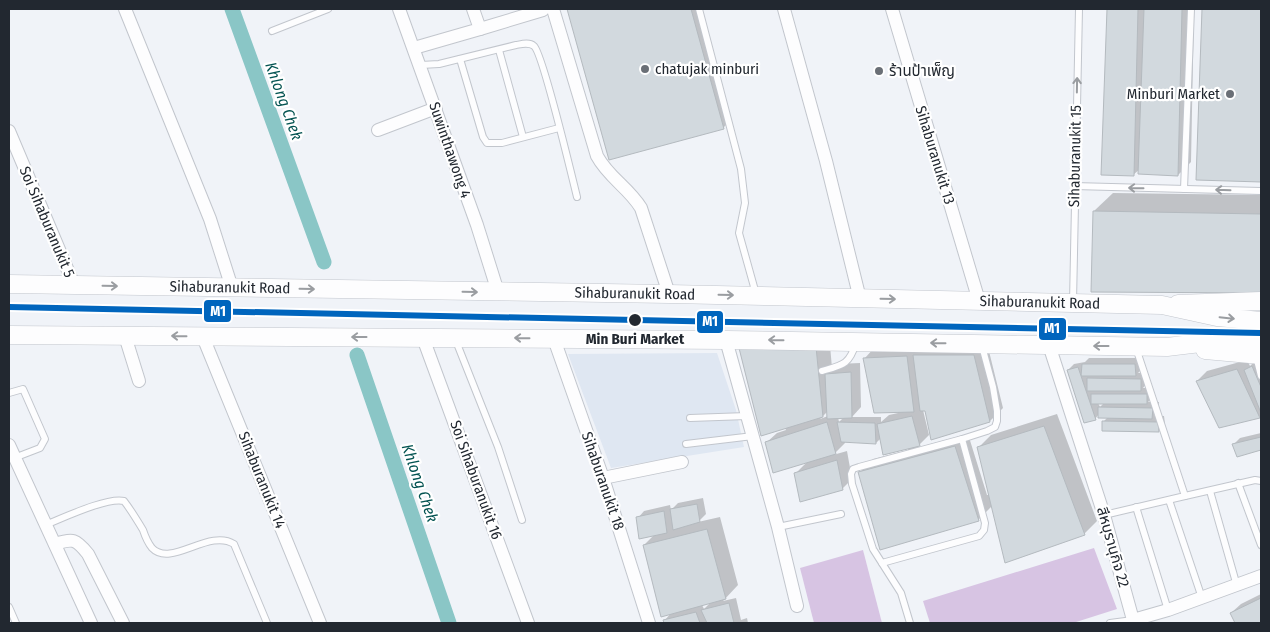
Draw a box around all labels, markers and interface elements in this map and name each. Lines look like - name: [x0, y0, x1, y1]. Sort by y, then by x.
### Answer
- water label: Khlong Chek: [261, 59, 307, 143]
- place label: chatujak minburi: [655, 60, 759, 78]
- place label: ร้านป้าเพ็ญ: [889, 62, 955, 80]
- marker: chatujak minburi: [639, 63, 651, 75]
- marker: ร้านป้าเพ็ญ: [873, 65, 885, 77]
- one-way arrow: [1072, 77, 1082, 94]
- place label: Minburi Market: [1127, 85, 1220, 103]
- marker: Minburi Market: [1224, 88, 1236, 100]
- street label: Suwinthawong 4: [425, 100, 475, 200]
- street label: Sihaburanukit 13: [911, 104, 959, 207]
- street label: Sihaburanukit 15: [1065, 105, 1085, 207]
- street label: Soi Sihaburanukit 5: [15, 164, 79, 280]
- one-way arrow: [1128, 183, 1144, 192]
- one-way arrow: [1215, 185, 1232, 195]
- street label: Sihaburanukit Road: [170, 277, 290, 297]
- one-way arrow: [102, 281, 118, 291]
- one-way arrow: [299, 284, 315, 294]
- street label: Sihaburanukit Road: [575, 284, 695, 304]
- one-way arrow: [462, 287, 478, 296]
- one-way arrow: [717, 290, 733, 300]
- street label: Sihaburanukit Road: [979, 292, 1100, 313]
- one-way arrow: [880, 294, 896, 304]
- line badge: M1: [203, 299, 232, 323]
- text: M1: [210, 303, 226, 320]
- line badge: M1: [696, 310, 724, 334]
- marker: Min Buri Market: [627, 312, 643, 328]
- text: M1: [702, 313, 718, 330]
- one-way arrow: [1219, 313, 1235, 323]
- line badge: M1: [1038, 317, 1067, 341]
- text: M1: [1044, 320, 1060, 337]
- place label: Min Buri Market: [586, 330, 685, 348]
- one-way arrow: [171, 331, 188, 341]
- one-way arrow: [351, 332, 368, 342]
- one-way arrow: [514, 334, 530, 343]
- one-way arrow: [768, 336, 784, 345]
- one-way arrow: [930, 339, 946, 348]
- one-way arrow: [1093, 341, 1109, 351]
- street label: Soi Sihaburanukit 16: [446, 418, 506, 542]
- street label: Sihaburanukit 14: [234, 429, 290, 531]
- street label: Sihaburanukit 18: [578, 430, 628, 532]
- water label: Khlong Chek: [398, 441, 442, 525]
- street label: สีหบุรานุกิจ 22: [1093, 505, 1133, 590]

